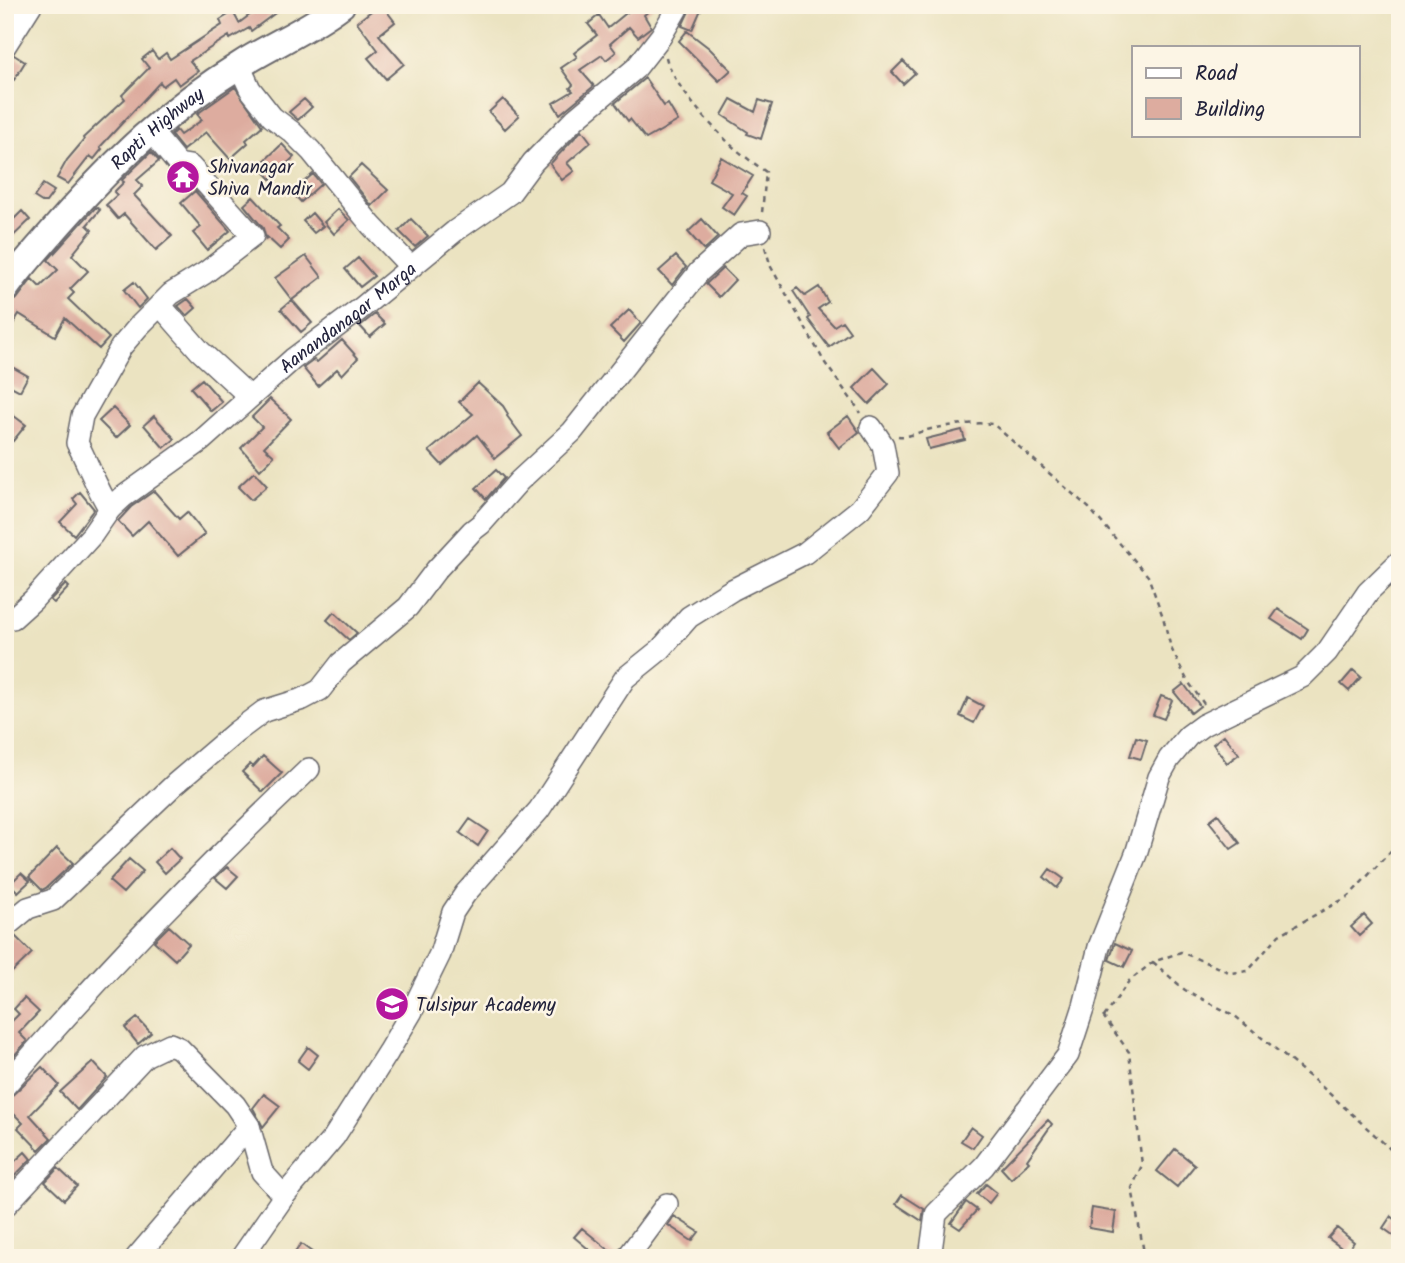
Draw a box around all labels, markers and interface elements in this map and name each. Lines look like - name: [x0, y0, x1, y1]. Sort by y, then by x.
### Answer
- legend: [1132, 46, 1360, 136]
- text: Road: [1195, 58, 1238, 91]
- street label: Rapti Highway: [104, 80, 212, 178]
- text: Building: [1195, 94, 1265, 127]
- place label: Shivanagar Shiva Mandir: [208, 153, 313, 205]
- temple icon: Shivanagar Shiva Mandir: [164, 158, 202, 196]
- street label: Aanandanagar Marga: [273, 255, 424, 382]
- school or university icon: Tulsipur Academy: [373, 985, 411, 1023]
- place label: Tulsipur Academy: [416, 991, 557, 1021]

